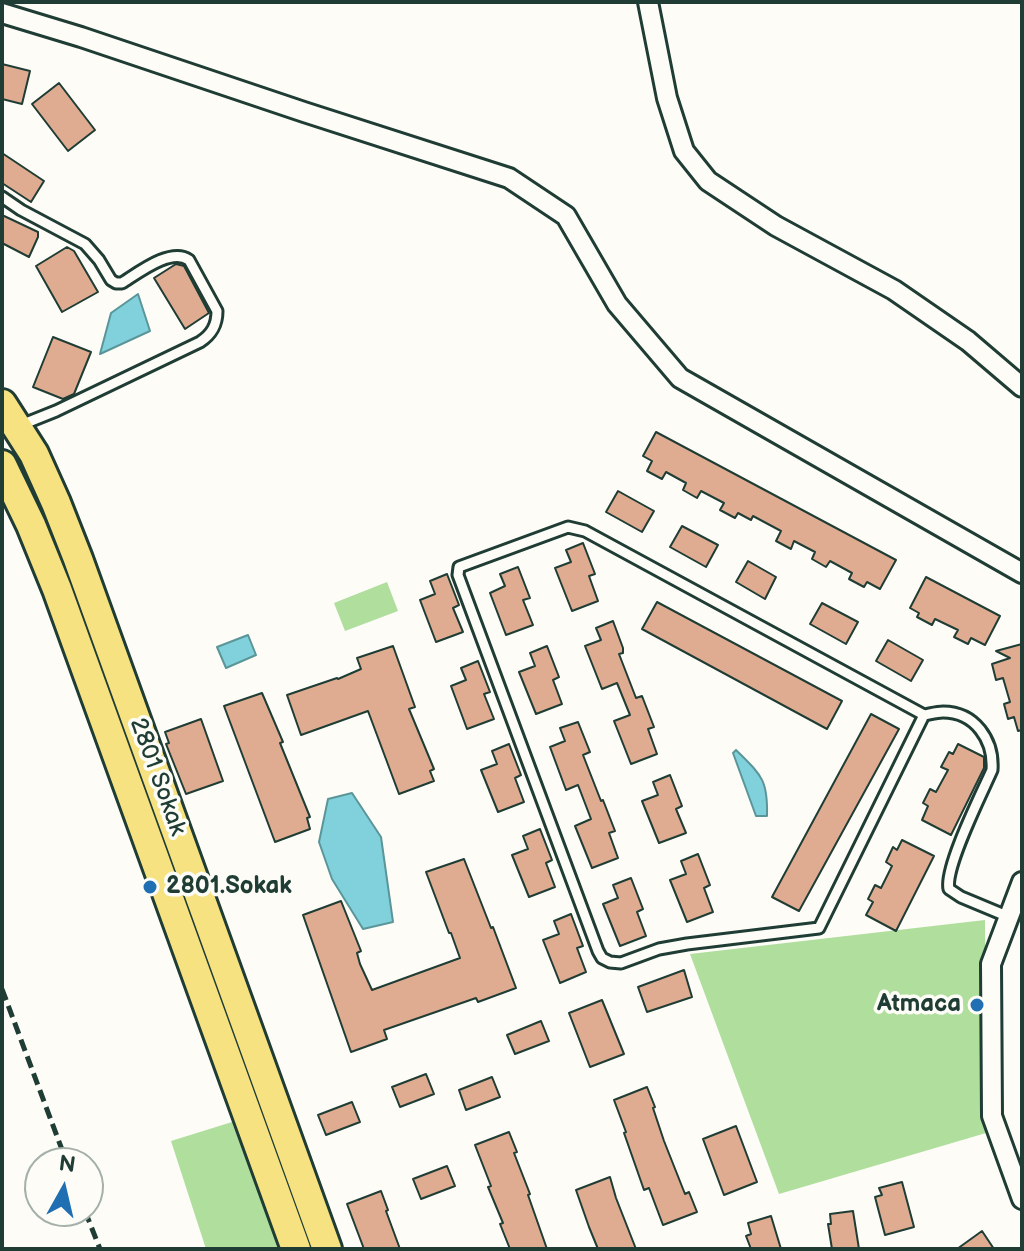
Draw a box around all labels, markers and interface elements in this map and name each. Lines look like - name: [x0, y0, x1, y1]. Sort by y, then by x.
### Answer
- street label: 2801 Sokak: [122, 714, 192, 840]
- place label: 2801.Sokak: [166, 873, 292, 901]
- marker: 2801.Sokak: [141, 878, 159, 896]
- place label: Atmaca: [877, 991, 961, 1019]
- marker: Atmaca: [968, 996, 986, 1014]
- north arrow: [24, 1147, 104, 1227]
- text: N: [57, 1150, 77, 1179]

